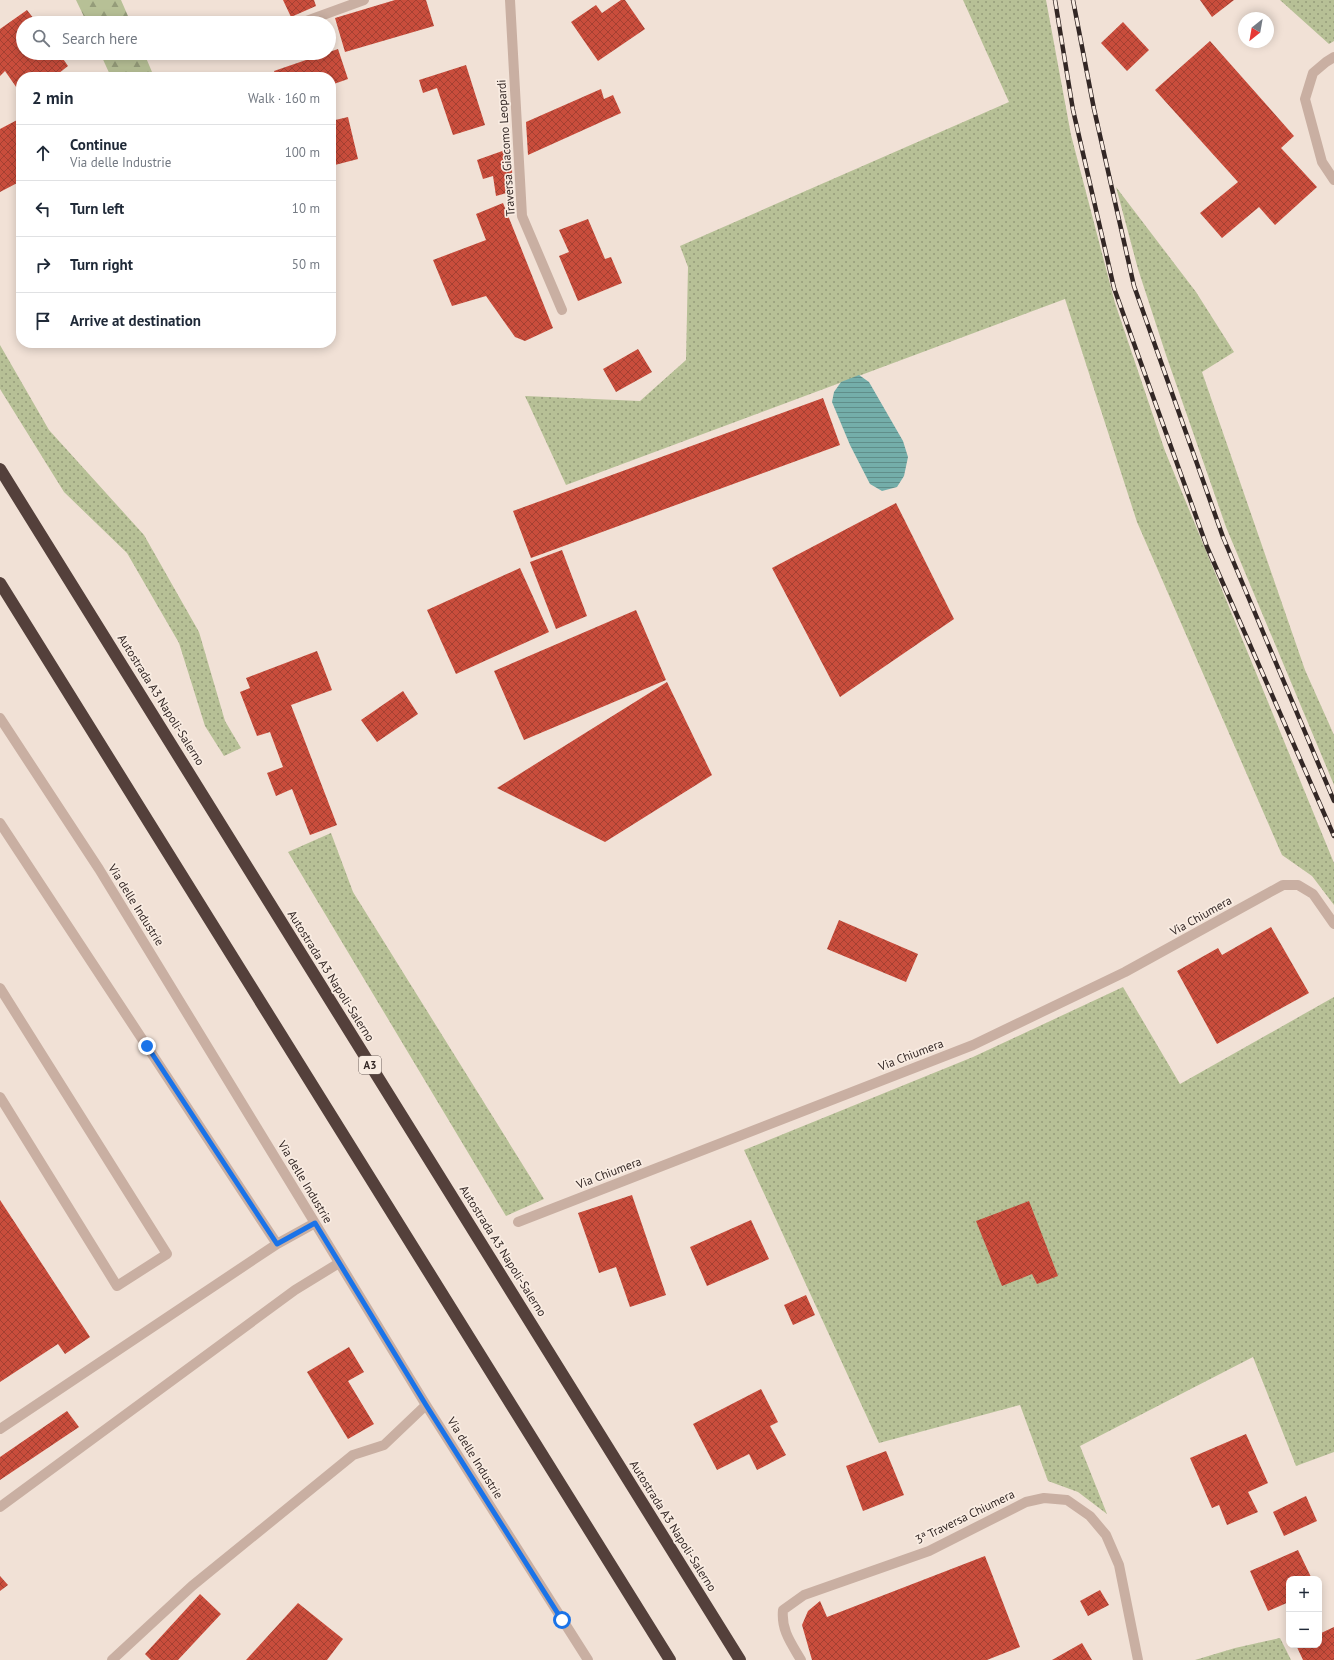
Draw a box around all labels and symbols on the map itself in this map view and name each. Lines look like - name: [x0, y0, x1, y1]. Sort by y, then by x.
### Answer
- north arrow: [1238, 12, 1274, 48]
- street label: Traversa Giacomo Leopardi: [493, 79, 518, 217]
- street label: Autostrada A3 Napoli-Salerno: [115, 631, 208, 768]
- street label: Via delle Industrie: [105, 860, 168, 948]
- street label: Via Chiumera: [1166, 892, 1234, 939]
- street label: Autostrada A3 Napoli-Salerno: [285, 907, 378, 1044]
- street label: Via Chiumera: [875, 1035, 945, 1074]
- route end: [138, 1037, 156, 1055]
- road number: A3: [359, 1056, 381, 1074]
- street label: Via delle Industrie: [274, 1137, 336, 1226]
- street label: Via Chiumera: [573, 1153, 643, 1192]
- street label: Autostrada A3 Napoli-Salerno: [457, 1182, 550, 1319]
- street label: Via delle Industrie: [444, 1413, 507, 1501]
- street label: Autostrada A3 Napoli-Salerno: [627, 1457, 720, 1594]
- street label: 3ª Traversa Chiumera: [913, 1486, 1017, 1547]
- route start: [553, 1611, 571, 1629]

